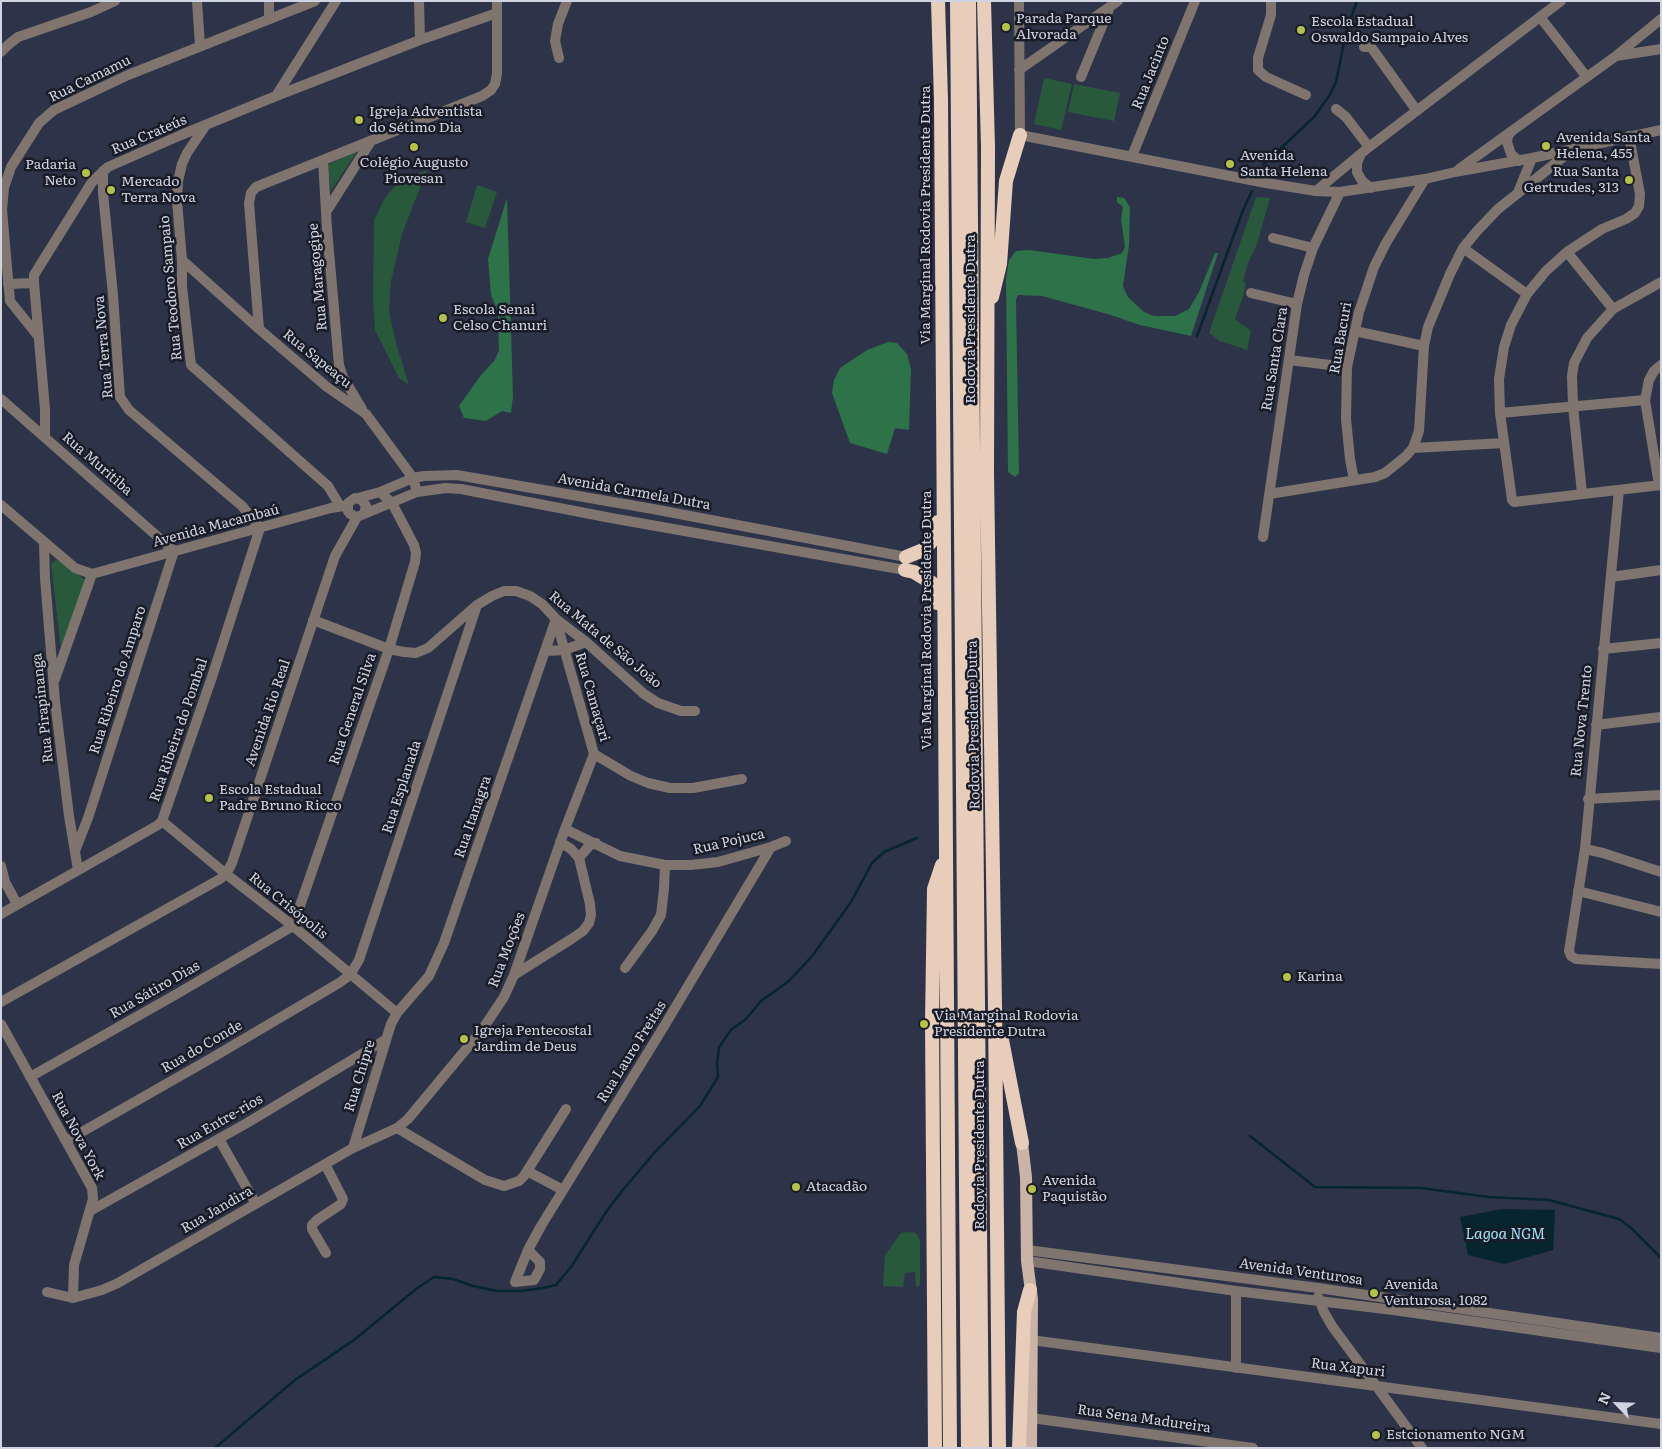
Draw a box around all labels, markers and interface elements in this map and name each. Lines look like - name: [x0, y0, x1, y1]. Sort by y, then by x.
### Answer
- place label: Parada Parque Alvorada: [1016, 11, 1112, 44]
- place label: Escola Estadual Oswaldo Sampaio Alves: [1311, 14, 1468, 46]
- marker: Parada Parque Alvorada: [1000, 21, 1012, 33]
- marker: Escola Estadual Oswaldo Sampaio Alves: [1295, 24, 1307, 36]
- street label: Rua Jacinto: [1129, 34, 1173, 112]
- street label: Rua Camamu: [46, 52, 134, 106]
- street label: Via Marginal Rodovia Presidente Dutra: [918, 85, 934, 345]
- place label: Igreja Adventista do Sétimo Dia: [369, 104, 483, 136]
- street label: Rua Crateús: [109, 112, 189, 158]
- marker: Igreja Adventista do Sétimo Dia: [353, 114, 365, 126]
- place label: Avenida Santa Helena, 455: [1556, 130, 1650, 162]
- marker: Avenida Santa Helena, 455: [1540, 140, 1552, 152]
- marker: Colégio Augusto Piovesan: [408, 141, 420, 153]
- place label: Avenida Santa Helena: [1240, 148, 1327, 180]
- place label: Colégio Augusto Piovesan: [360, 155, 468, 188]
- place label: Padaria Neto: [25, 157, 76, 190]
- marker: Avenida Santa Helena: [1224, 158, 1236, 170]
- place label: Rua Santa Gertrudes, 313: [1524, 164, 1619, 196]
- marker: Padaria Neto: [80, 167, 92, 179]
- place label: Mercado Terra Nova: [121, 174, 196, 206]
- marker: Rua Santa Gertrudes, 313: [1623, 174, 1635, 186]
- marker: Mercado Terra Nova: [105, 184, 117, 196]
- street label: Rua Teodoro Sampaio: [156, 215, 186, 361]
- street label: Rua Maragogipe: [305, 222, 331, 332]
- street label: Rodovia Presidente Dutra: [963, 234, 979, 404]
- street label: Rua Terra Nova: [91, 295, 117, 399]
- street label: Rua Bacuri: [1326, 301, 1356, 375]
- place label: Escola Senai Celso Chanuri: [453, 302, 547, 334]
- street label: Rua Santa Clara: [1258, 306, 1292, 412]
- marker: Escola Senai Celso Chanuri: [437, 312, 449, 324]
- street label: Rua Sapeaçu: [279, 326, 355, 392]
- street label: Rua Muritiba: [58, 429, 136, 499]
- street label: Avenida Carmela Dutra: [556, 470, 712, 514]
- street label: Via Marginal Rodovia Presidente Dutra: [919, 490, 935, 750]
- street label: Avenida Macambaú: [151, 501, 281, 551]
- street label: Rua Mata de São João: [545, 588, 665, 692]
- street label: Rua Ribeiro do Amparo: [86, 604, 150, 756]
- street label: Rodovia Presidente Dutra: [964, 640, 984, 810]
- street label: Rua Camaçari: [571, 650, 613, 744]
- street label: Rua General Silva: [326, 651, 380, 767]
- street label: Rua Pirapinanga: [29, 652, 57, 764]
- street label: Rua Ribeira do Pombal: [147, 656, 211, 804]
- street label: Avenida Rio Real: [242, 657, 294, 769]
- street label: Rua Nova Trento: [1568, 664, 1596, 778]
- street label: Rua Esplanada: [379, 738, 425, 836]
- street label: Rua Itanagra: [451, 774, 495, 860]
- place label: Escola Estadual Padre Bruno Ricco: [219, 782, 342, 814]
- marker: Escola Estadual Padre Bruno Ricco: [203, 792, 215, 804]
- street label: Rua Pojuca: [692, 826, 766, 858]
- street label: Rua Crisópolis: [245, 869, 331, 943]
- street label: Rua Moções: [485, 910, 529, 990]
- street label: Rua Sátiro Dias: [107, 957, 203, 1023]
- place label: Karina: [1297, 969, 1343, 985]
- marker: Karina: [1281, 971, 1293, 983]
- street label: Rua Lauro Freitas: [594, 998, 670, 1106]
- place label: Via Marginal Rodovia Presidente Dutra: [934, 1008, 1079, 1040]
- street label: Rua do Conde: [158, 1017, 246, 1077]
- marker: Via Marginal Rodovia Presidente Dutra: [918, 1018, 930, 1030]
- place label: Igreja Pentecostal Jardim de Deus: [474, 1023, 592, 1056]
- marker: Igreja Pentecostal Jardim de Deus: [458, 1033, 470, 1045]
- street label: Rua Chipre: [341, 1038, 379, 1114]
- street label: Rodovia Presidente Dutra: [972, 1060, 988, 1230]
- street label: Rua Nova York: [48, 1089, 108, 1183]
- street label: Rua Entre-rios: [174, 1091, 266, 1153]
- place label: Avenida Paquistão: [1042, 1173, 1107, 1206]
- place label: Atacadão: [806, 1179, 867, 1195]
- marker: Atacadão: [790, 1181, 802, 1193]
- street label: Rua Jandira: [178, 1183, 256, 1237]
- marker: Avenida Paquistão: [1026, 1183, 1038, 1195]
- water label: Lagoa NGM: [1465, 1226, 1545, 1244]
- street label: Avenida Venturosa: [1238, 1255, 1364, 1289]
- place label: Avenida Venturosa, 1082: [1384, 1277, 1487, 1310]
- marker: Avenida Venturosa, 1082: [1368, 1287, 1380, 1299]
- street label: Rua Xapuri: [1310, 1355, 1386, 1381]
- north arrow: [1592, 1379, 1642, 1429]
- text: N: [1592, 1388, 1615, 1407]
- street label: Rua Sena Madureira: [1076, 1401, 1212, 1437]
- place label: Estcionamento NGM: [1386, 1427, 1525, 1443]
- marker: Estcionamento NGM: [1370, 1429, 1382, 1441]

